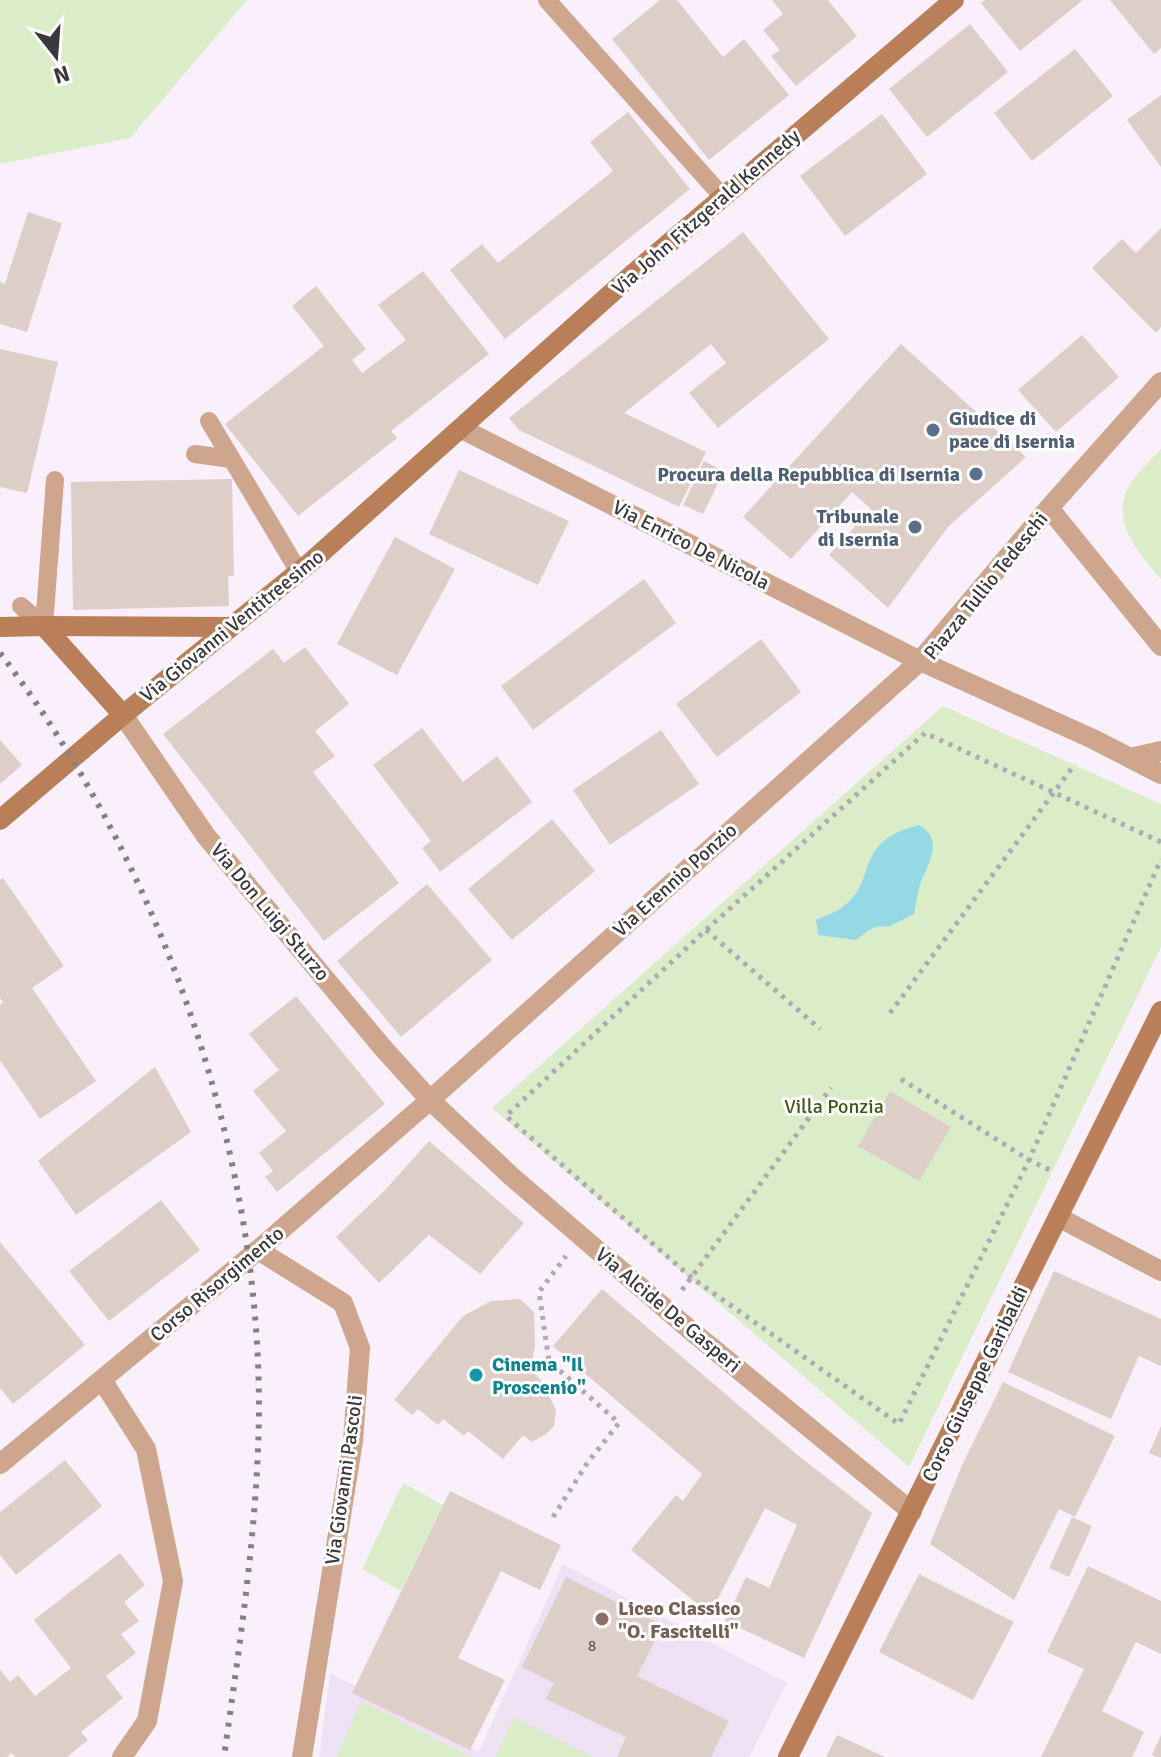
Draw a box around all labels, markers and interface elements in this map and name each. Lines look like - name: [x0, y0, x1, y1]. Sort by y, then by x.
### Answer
- north arrow: [16, 16, 96, 96]
- text: N: [50, 59, 73, 90]
- street label: Via John Fitzgerald Kennedy: [607, 123, 806, 300]
- place label: Giudice di pace di Isernia: [949, 406, 1075, 454]
- marker: Giudice di pace di Isernia: [924, 421, 942, 439]
- place label: Procura della Repubblica di Isernia: [657, 462, 960, 487]
- marker: Procura della Repubblica di Isernia: [967, 465, 985, 483]
- street label: Via Enrico De Nicola: [608, 495, 774, 595]
- place label: Tribunale di Isernia: [817, 504, 899, 552]
- street label: Piazza Tullio Tedeschi: [919, 507, 1053, 665]
- marker: Tribunale di Isernia: [906, 518, 924, 536]
- street label: Via Giovanni Ventitreesimo: [135, 544, 329, 708]
- street label: Via Erennio Ponzio: [608, 818, 742, 942]
- street label: Via Don Luigi Sturzo: [205, 838, 335, 986]
- park label: Villa Ponzia: [784, 1094, 884, 1119]
- street label: Corso Risorgimento: [145, 1221, 289, 1347]
- street label: Via Alcide De Gasperi: [590, 1242, 746, 1378]
- street label: Corso Giuseppe Garibaldi: [917, 1282, 1033, 1486]
- place label: Cinema "Il Proscenio": [492, 1352, 586, 1400]
- marker: Cinema "Il Proscenio": [467, 1366, 485, 1384]
- street label: Via Giovanni Pascoli: [320, 1393, 368, 1567]
- place label: Liceo Classico "O. Fascitelli": [618, 1596, 741, 1644]
- marker: Liceo Classico "O. Fascitelli": [593, 1610, 611, 1628]
- house number: 8: [588, 1636, 596, 1656]

